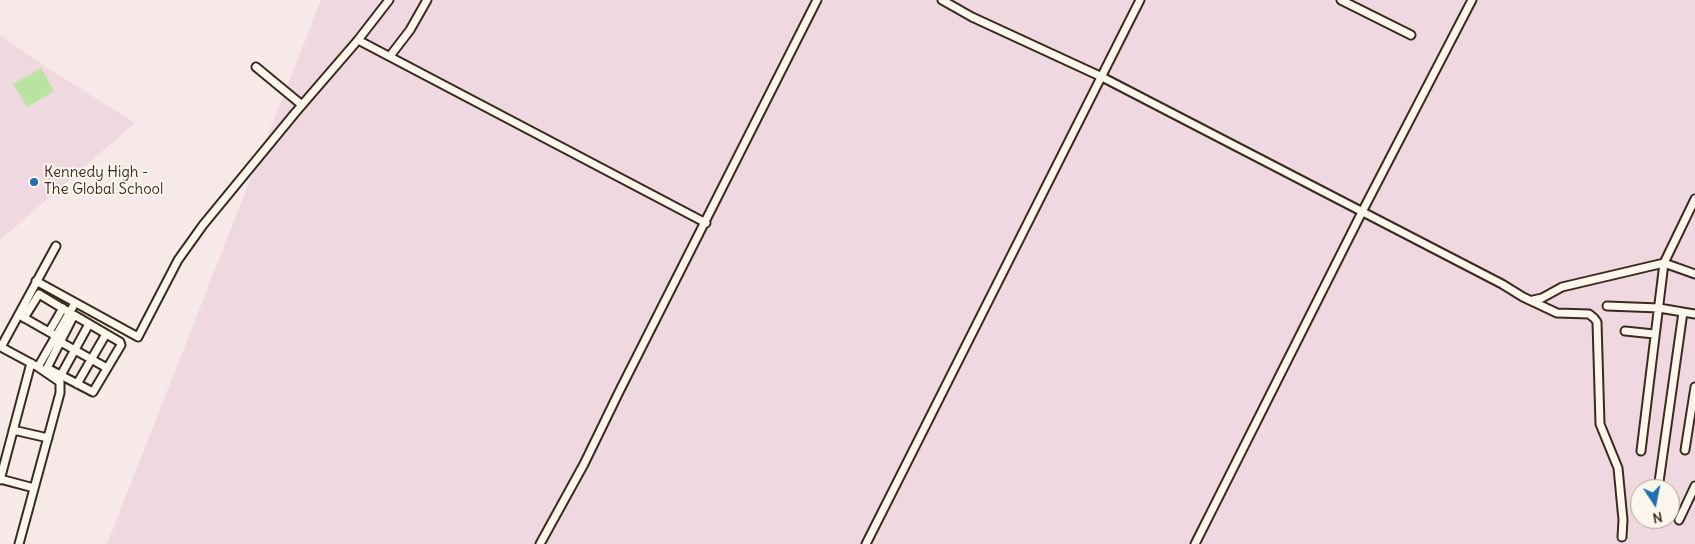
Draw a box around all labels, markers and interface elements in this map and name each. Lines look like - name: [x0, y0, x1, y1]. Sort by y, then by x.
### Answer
- place label: Kennedy High - The Global School: [44, 164, 163, 199]
- marker: Kennedy High - The Global School: [28, 176, 40, 188]
- north arrow: [1630, 479, 1680, 529]
- text: N: [1651, 508, 1664, 528]

